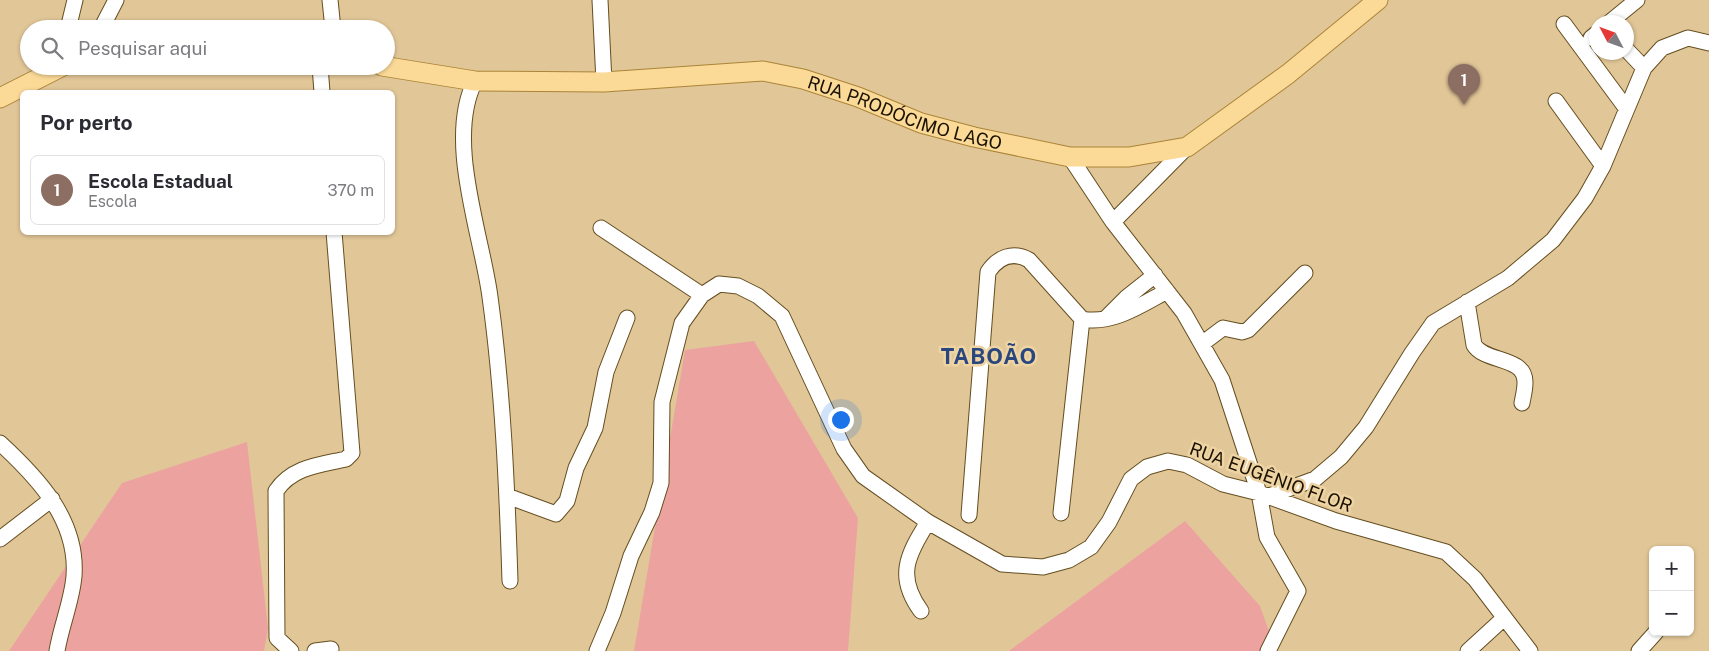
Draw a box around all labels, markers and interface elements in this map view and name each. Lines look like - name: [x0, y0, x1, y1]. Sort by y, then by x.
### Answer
- north arrow: [1589, 15, 1634, 60]
- search box: [20, 20, 395, 75]
- icon: search: [38, 34, 66, 62]
- text: Pesquisar aqui: [78, 37, 207, 59]
- pin: 1: [1448, 64, 1480, 105]
- street label: RUA PRODÓCIMO LAGO: [805, 71, 1004, 153]
- text: Por perto: [40, 110, 133, 135]
- text: Escola Estadual: [88, 170, 233, 192]
- text: 1: [54, 181, 60, 200]
- text: 370 m: [327, 181, 374, 200]
- text: Escola: [88, 192, 137, 211]
- district label: TABOÃO: [941, 342, 1037, 369]
- your location: [828, 407, 854, 433]
- street label: RUA EUGÊNIO FLOR: [1187, 438, 1355, 516]
- map controls: [1649, 546, 1694, 636]
- button: +: [1649, 546, 1694, 591]
- button: −: [1649, 591, 1694, 636]

